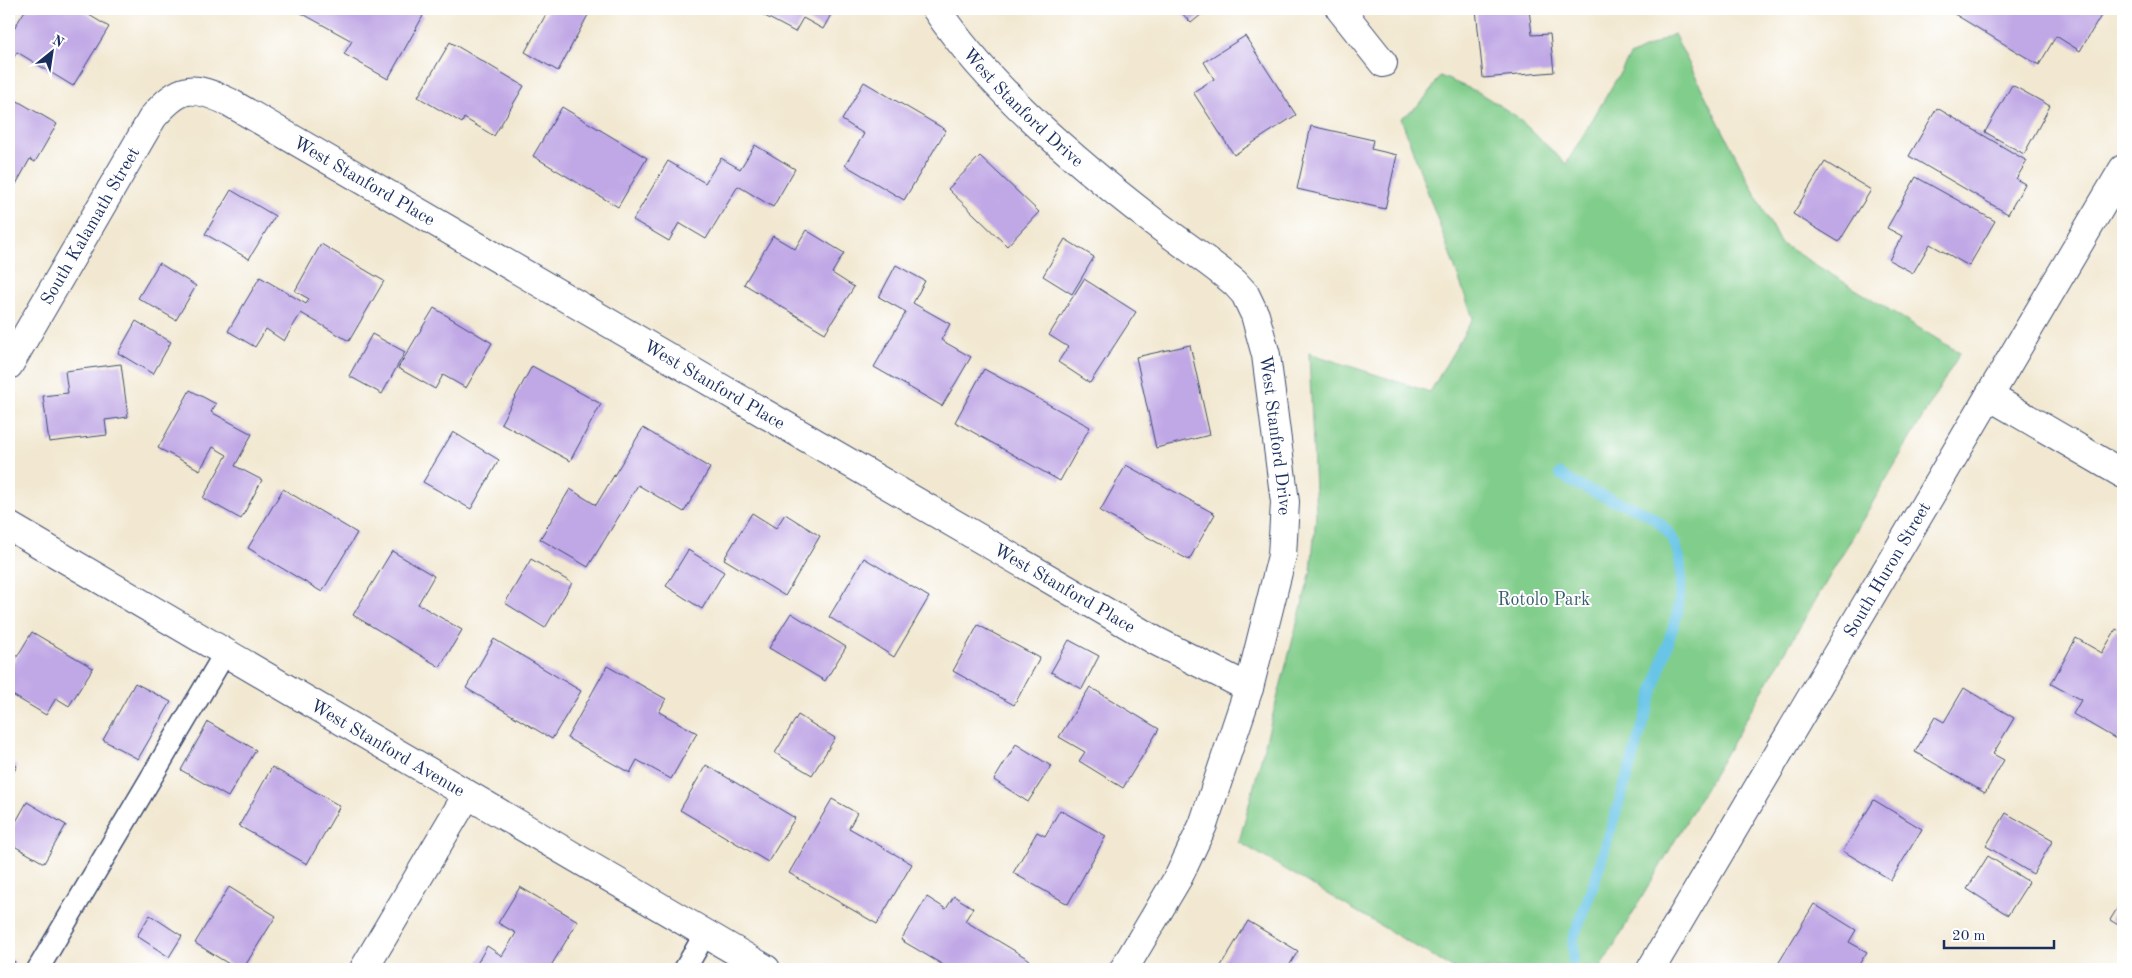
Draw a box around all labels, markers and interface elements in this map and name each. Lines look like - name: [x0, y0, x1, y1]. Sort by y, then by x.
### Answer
- north arrow: [28, 28, 78, 78]
- text: N: [50, 33, 66, 50]
- street label: West Stanford Drive: [959, 45, 1086, 171]
- street label: West Stanford Place: [290, 134, 438, 230]
- street label: South Kalamath Street: [38, 144, 144, 308]
- street label: West Stanford Place: [640, 337, 788, 433]
- street label: West Stanford Drive: [1256, 354, 1293, 516]
- street label: South Huron Street: [1841, 499, 1934, 641]
- street label: West Stanford Place: [991, 541, 1138, 637]
- park label: Rotolo Park: [1498, 591, 1590, 609]
- street label: West Stanford Avenue: [307, 697, 467, 801]
- scale bar: [1944, 918, 2054, 950]
- text: 20 m: [1952, 929, 1986, 944]

